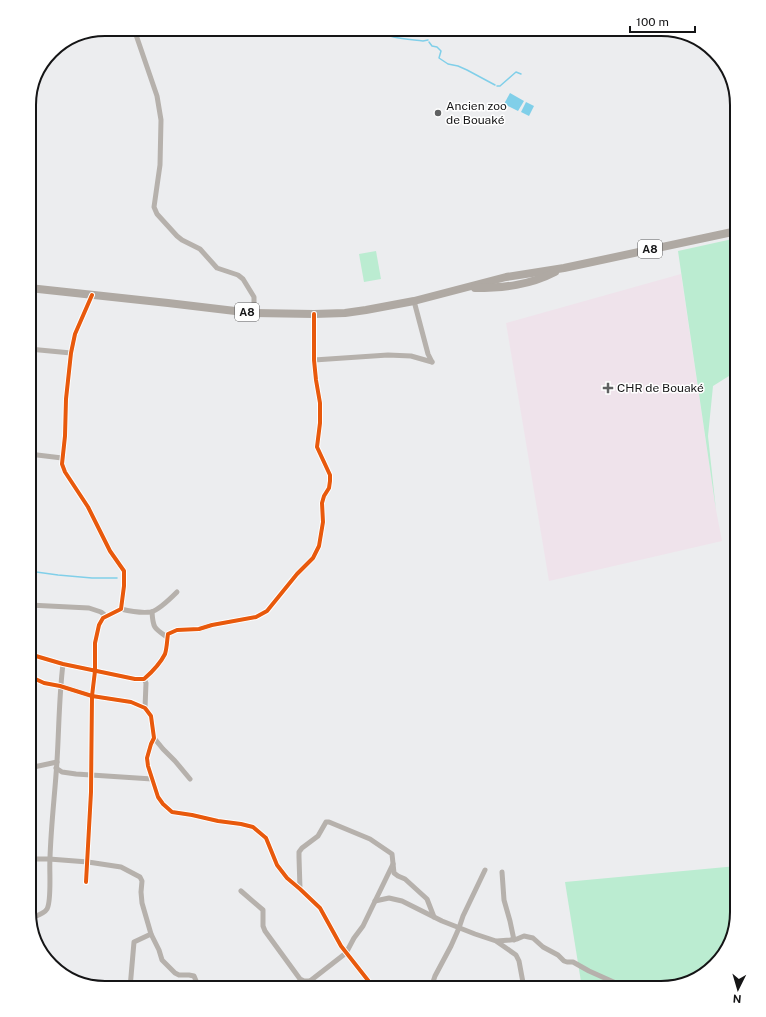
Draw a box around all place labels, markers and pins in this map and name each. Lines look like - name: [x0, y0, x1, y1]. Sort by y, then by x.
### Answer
- place label: Ancien zoo de Bouaké: [446, 99, 507, 127]
- marker: Ancien zoo de Bouaké: [433, 108, 443, 118]
- place label: CHR de Bouaké: [617, 381, 704, 395]
- marker: CHR de Bouaké: [602, 382, 614, 394]

